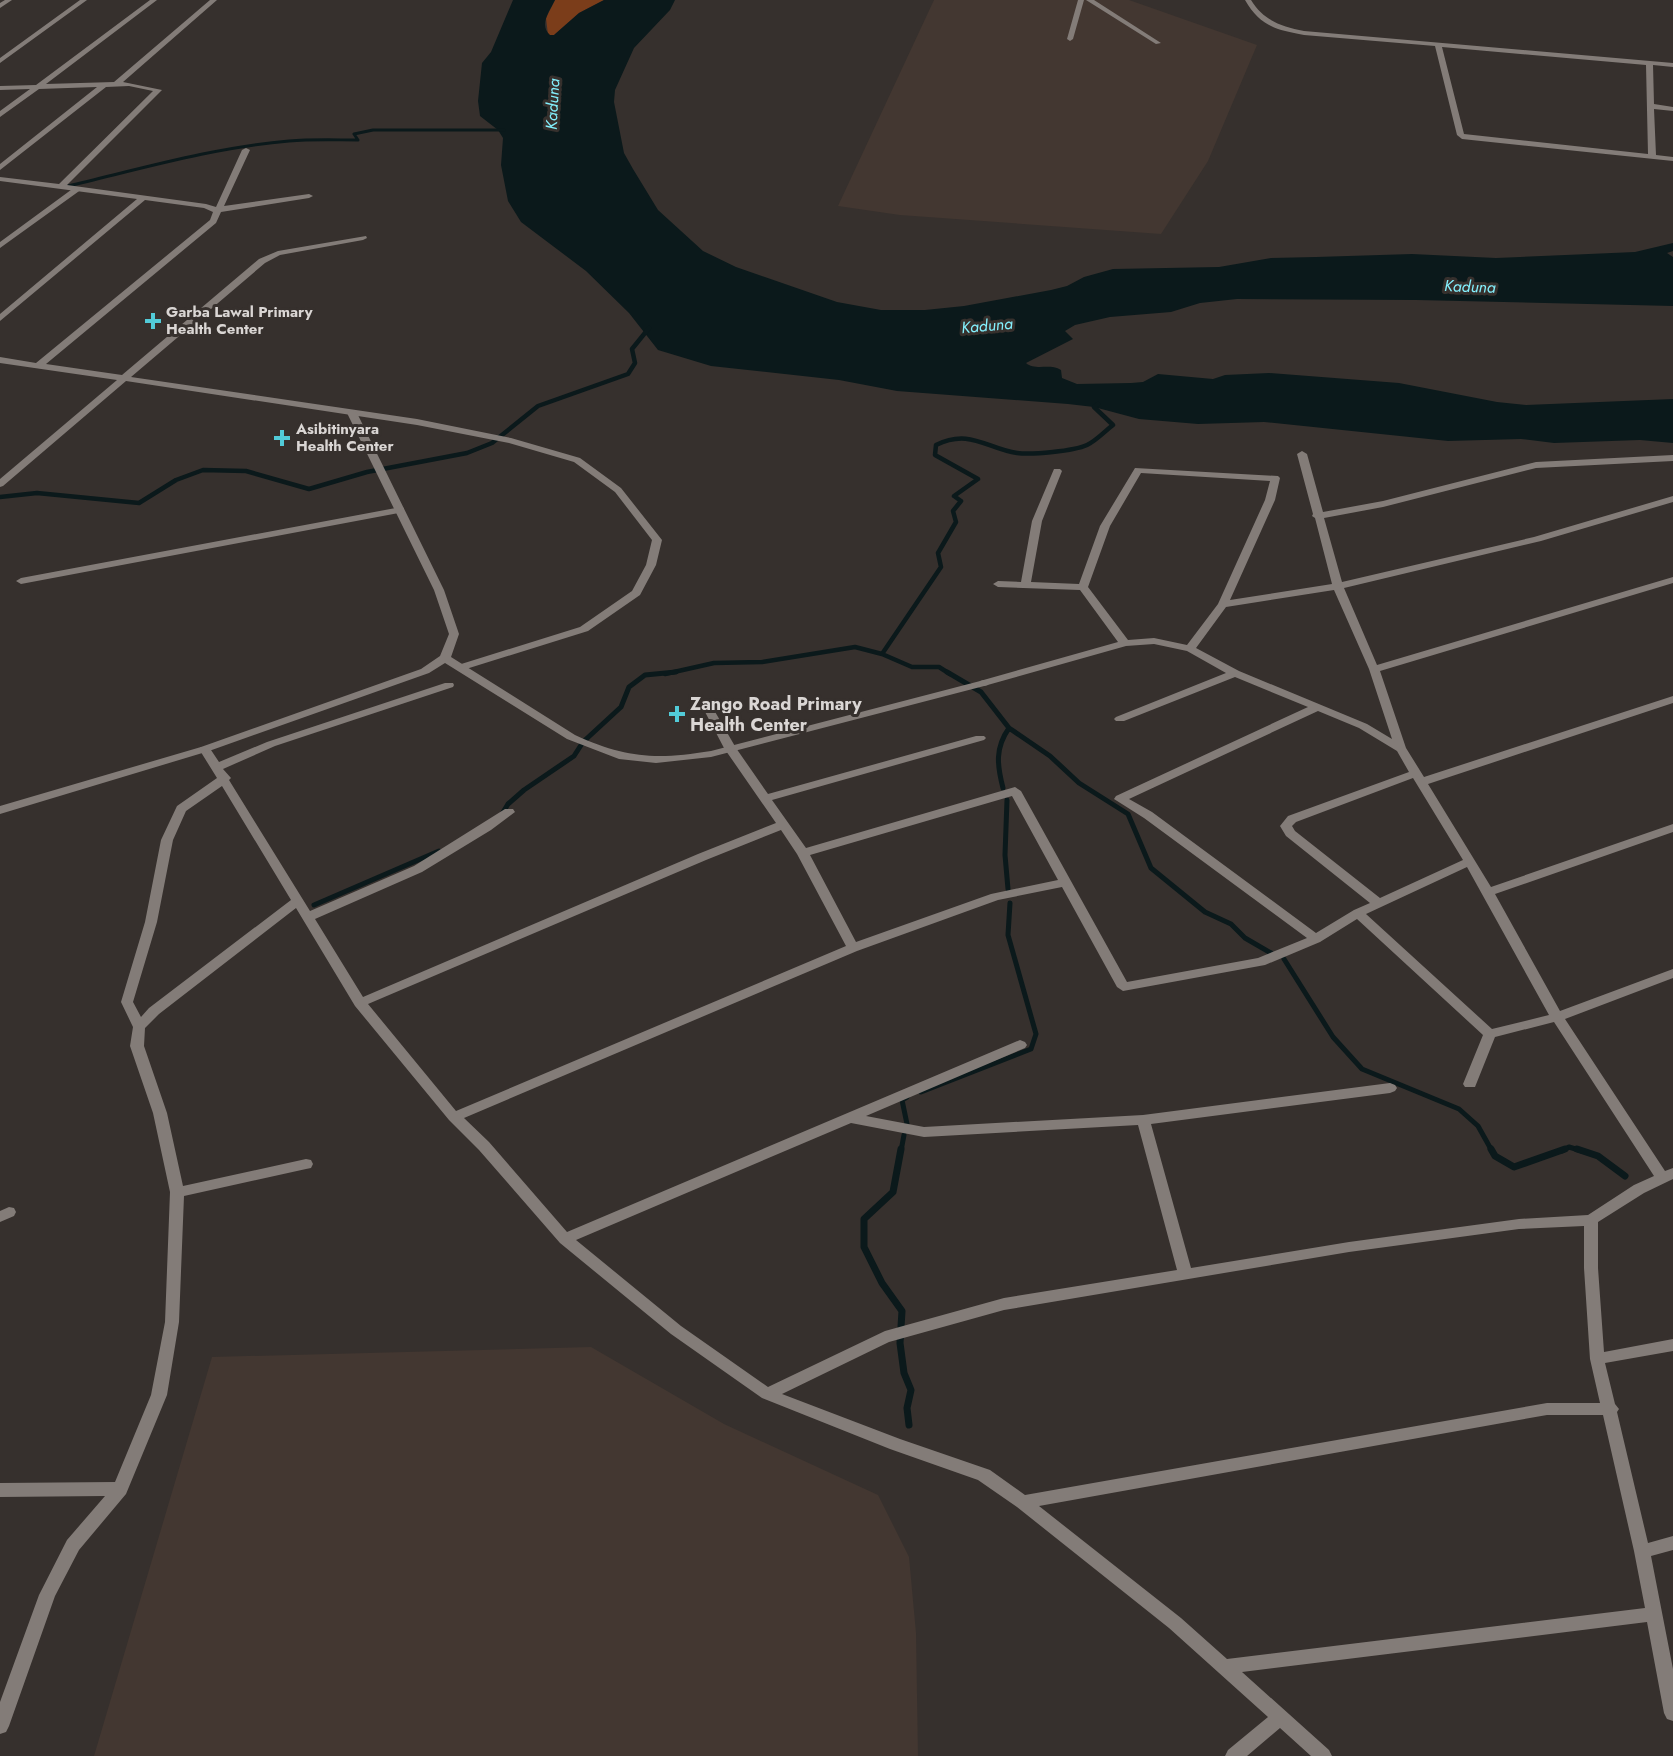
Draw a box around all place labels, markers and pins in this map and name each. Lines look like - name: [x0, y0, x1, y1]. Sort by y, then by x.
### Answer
- place label: Garba Lawal Primary Health Center: [166, 301, 313, 340]
- marker: Garba Lawal Primary Health Center: [144, 312, 162, 330]
- place label: Asibitinyara Health Center: [295, 418, 394, 457]
- marker: Asibitinyara Health Center: [273, 429, 291, 447]
- place label: Zango Road Primary Health Center: [690, 691, 862, 738]
- marker: Zango Road Primary Health Center: [668, 705, 686, 723]

